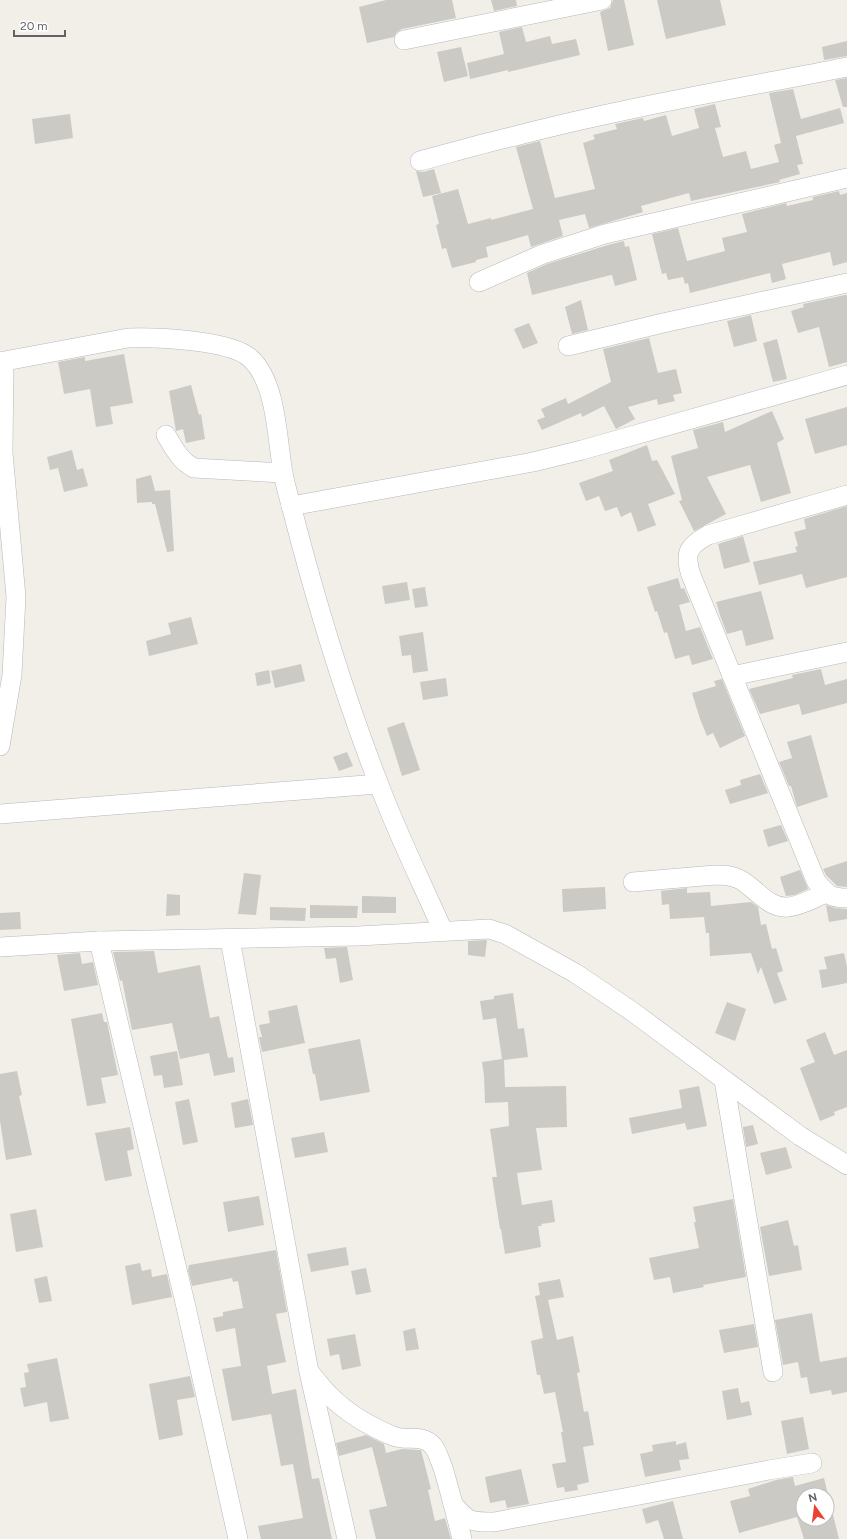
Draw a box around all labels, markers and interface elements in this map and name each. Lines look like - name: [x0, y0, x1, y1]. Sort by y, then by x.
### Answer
- scale bar: [14, 12, 65, 38]
- text: 20 m: [20, 19, 48, 33]
- north arrow: [795, 1487, 835, 1527]
- text: N: [807, 1490, 818, 1505]

